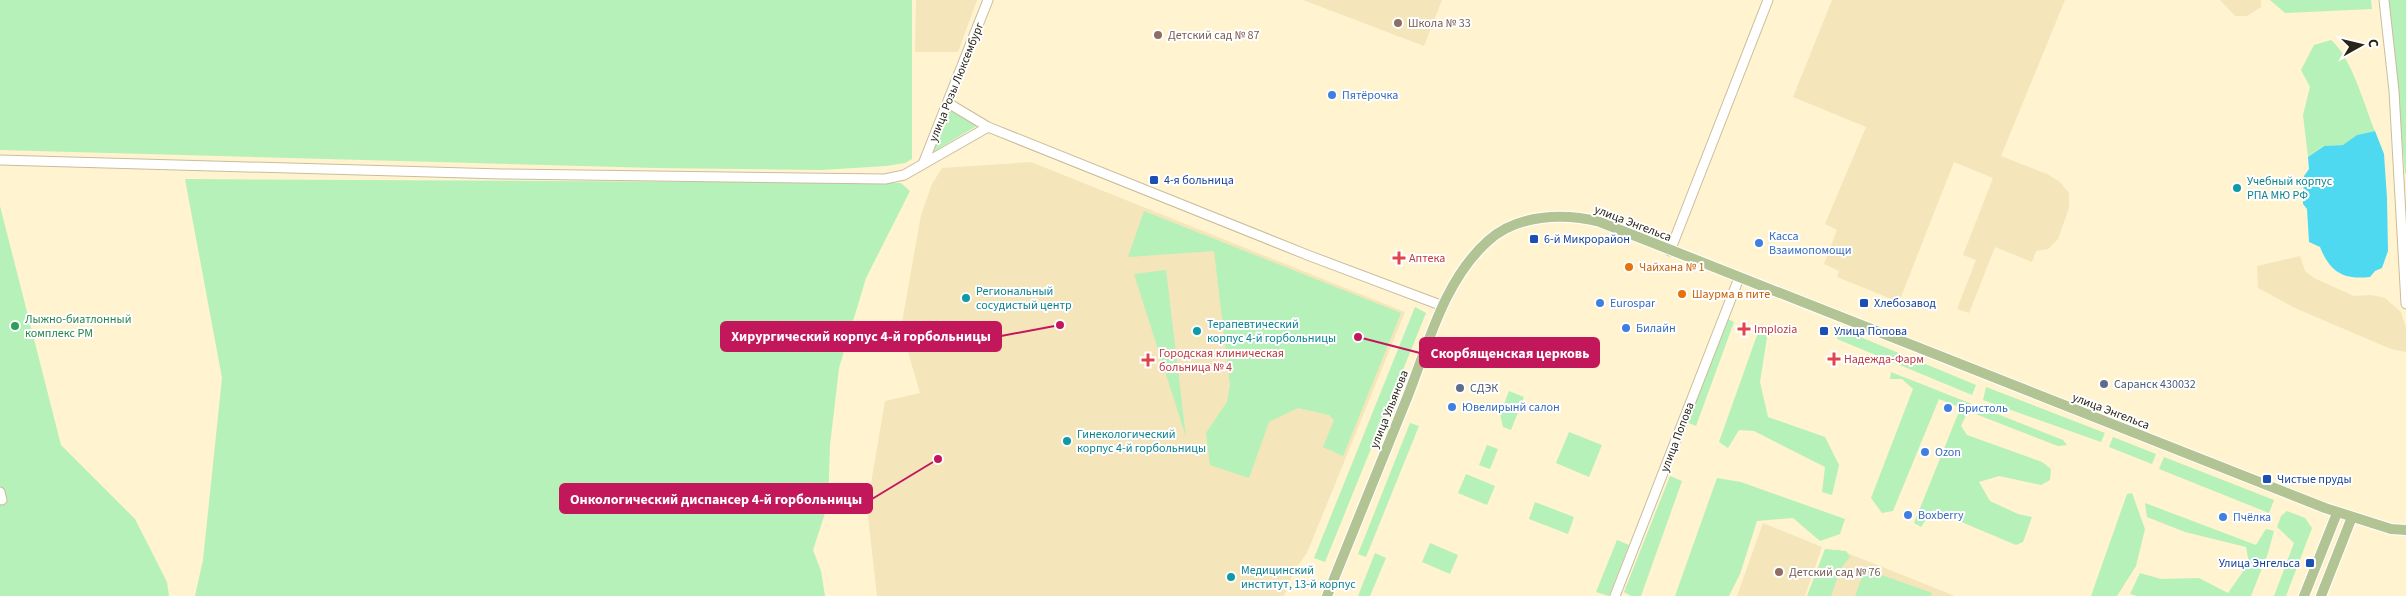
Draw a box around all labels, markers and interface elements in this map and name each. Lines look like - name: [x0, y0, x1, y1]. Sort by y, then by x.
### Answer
- place label: Школа № 33: [1408, 15, 1471, 32]
- marker: Школа № 33: [1392, 17, 1404, 29]
- street label: улица Розы Люксембург: [925, 20, 988, 144]
- north arrow: [2336, 20, 2386, 70]
- place label: Детский сад № 87: [1168, 27, 1260, 44]
- marker: Детский сад № 87: [1152, 29, 1164, 41]
- text: С: [2362, 38, 2383, 49]
- place label: Пятёрочка: [1342, 87, 1398, 104]
- marker: Пятёрочка: [1326, 89, 1338, 101]
- place label: 4-я больница: [1164, 172, 1234, 189]
- place label: Учебный корпус РПА МЮ РФ: [2247, 173, 2333, 204]
- marker: 4-я больница: [1148, 174, 1160, 186]
- marker: Учебный корпус РПА МЮ РФ: [2231, 182, 2243, 194]
- street label: улица Энгельса: [1592, 201, 1674, 246]
- place label: Касса Взаимопомощи: [1769, 228, 1851, 259]
- place label: 6-й Микрорайон: [1544, 231, 1630, 248]
- marker: 6-й Микрорайон: [1528, 233, 1540, 245]
- marker: Касса Взаимопомощи: [1753, 237, 1765, 249]
- place label: Аптека: [1409, 250, 1445, 267]
- marker: Аптека: [1393, 252, 1405, 264]
- place label: Чайхана № 1: [1639, 259, 1705, 276]
- marker: Чайхана № 1: [1623, 261, 1635, 273]
- place label: Региональный сосудистый центр: [976, 283, 1072, 314]
- place label: Шаурма в пите: [1692, 286, 1770, 303]
- marker: Шаурма в пите: [1676, 288, 1688, 300]
- marker: Региональный сосудистый центр: [960, 292, 972, 304]
- place label: Eurospar: [1610, 295, 1656, 312]
- place label: Хлебозавод: [1874, 295, 1936, 312]
- marker: Eurospar: [1594, 297, 1606, 309]
- marker: Хлебозавод: [1858, 297, 1870, 309]
- place label: Лыжно-биатлонный комплекс РМ: [25, 311, 131, 342]
- place label: Терапевтический корпус 4-й горбольницы: [1207, 316, 1336, 347]
- marker: Лыжно-биатлонный комплекс РМ: [9, 320, 21, 332]
- place label: Билайн: [1636, 320, 1676, 337]
- place label: Implozia: [1754, 321, 1797, 338]
- callout: Хирургический корпус 4-й горбольницы: [721, 322, 1001, 351]
- marker: Билайн: [1620, 322, 1632, 334]
- marker: Implozia: [1738, 323, 1750, 335]
- place label: Улица Попова: [1834, 323, 1907, 340]
- marker: Терапевтический корпус 4-й горбольницы: [1191, 325, 1203, 337]
- marker: Улица Попова: [1818, 325, 1830, 337]
- text: Хирургический корпус 4-й горбольницы: [731, 327, 991, 347]
- callout: Скорбященская церковь: [1420, 338, 1599, 367]
- text: Скорбященская церковь: [1431, 344, 1589, 364]
- place label: Городская клиническая больница № 4: [1159, 345, 1284, 376]
- place label: Надежда-Фарм: [1844, 351, 1924, 368]
- marker: Городская клиническая больница № 4: [1141, 353, 1155, 367]
- marker: Надежда-Фарм: [1828, 353, 1840, 365]
- street label: улица Ульянова: [1366, 368, 1413, 451]
- place label: Саранск 430032: [2114, 376, 2196, 393]
- marker: Саранск 430032: [2098, 378, 2110, 390]
- place label: СДЭК: [1470, 380, 1498, 397]
- marker: СДЭК: [1454, 382, 1466, 394]
- street label: улица Энгельса: [2070, 389, 2152, 434]
- place label: Ювелирынй салон: [1462, 399, 1560, 416]
- street label: улица Попова: [1656, 400, 1699, 474]
- place label: Бристоль: [1958, 400, 2008, 417]
- marker: Ювелирынй салон: [1446, 401, 1458, 413]
- marker: Бристоль: [1942, 402, 1954, 414]
- place label: Гинекологический корпус 4-й горбольницы: [1077, 426, 1206, 457]
- marker: Гинекологический корпус 4-й горбольницы: [1061, 435, 1073, 447]
- place label: Ozon: [1935, 444, 1961, 461]
- marker: Ozon: [1919, 446, 1931, 458]
- place label: Чистые пруды: [2277, 471, 2352, 488]
- marker: Чистые пруды: [2261, 473, 2273, 485]
- callout: Онкологический диспансер 4-й горбольницы: [560, 484, 872, 513]
- text: Онкологический диспансер 4-й горбольницы: [570, 490, 862, 510]
- place label: Boxberry: [1918, 507, 1964, 524]
- marker: Boxberry: [1902, 509, 1914, 521]
- place label: Пчёлка: [2233, 509, 2271, 526]
- marker: Пчёлка: [2217, 511, 2229, 523]
- place label: Улица Энгельса: [2219, 555, 2300, 572]
- marker: Улица Энгельса: [2304, 557, 2316, 569]
- place label: Медицинский институт, 13-й корпус: [1241, 562, 1356, 593]
- place label: Детский сад № 76: [1789, 564, 1881, 581]
- marker: Детский сад № 76: [1773, 566, 1785, 578]
- marker: Медицинский институт, 13-й корпус: [1225, 571, 1237, 583]

